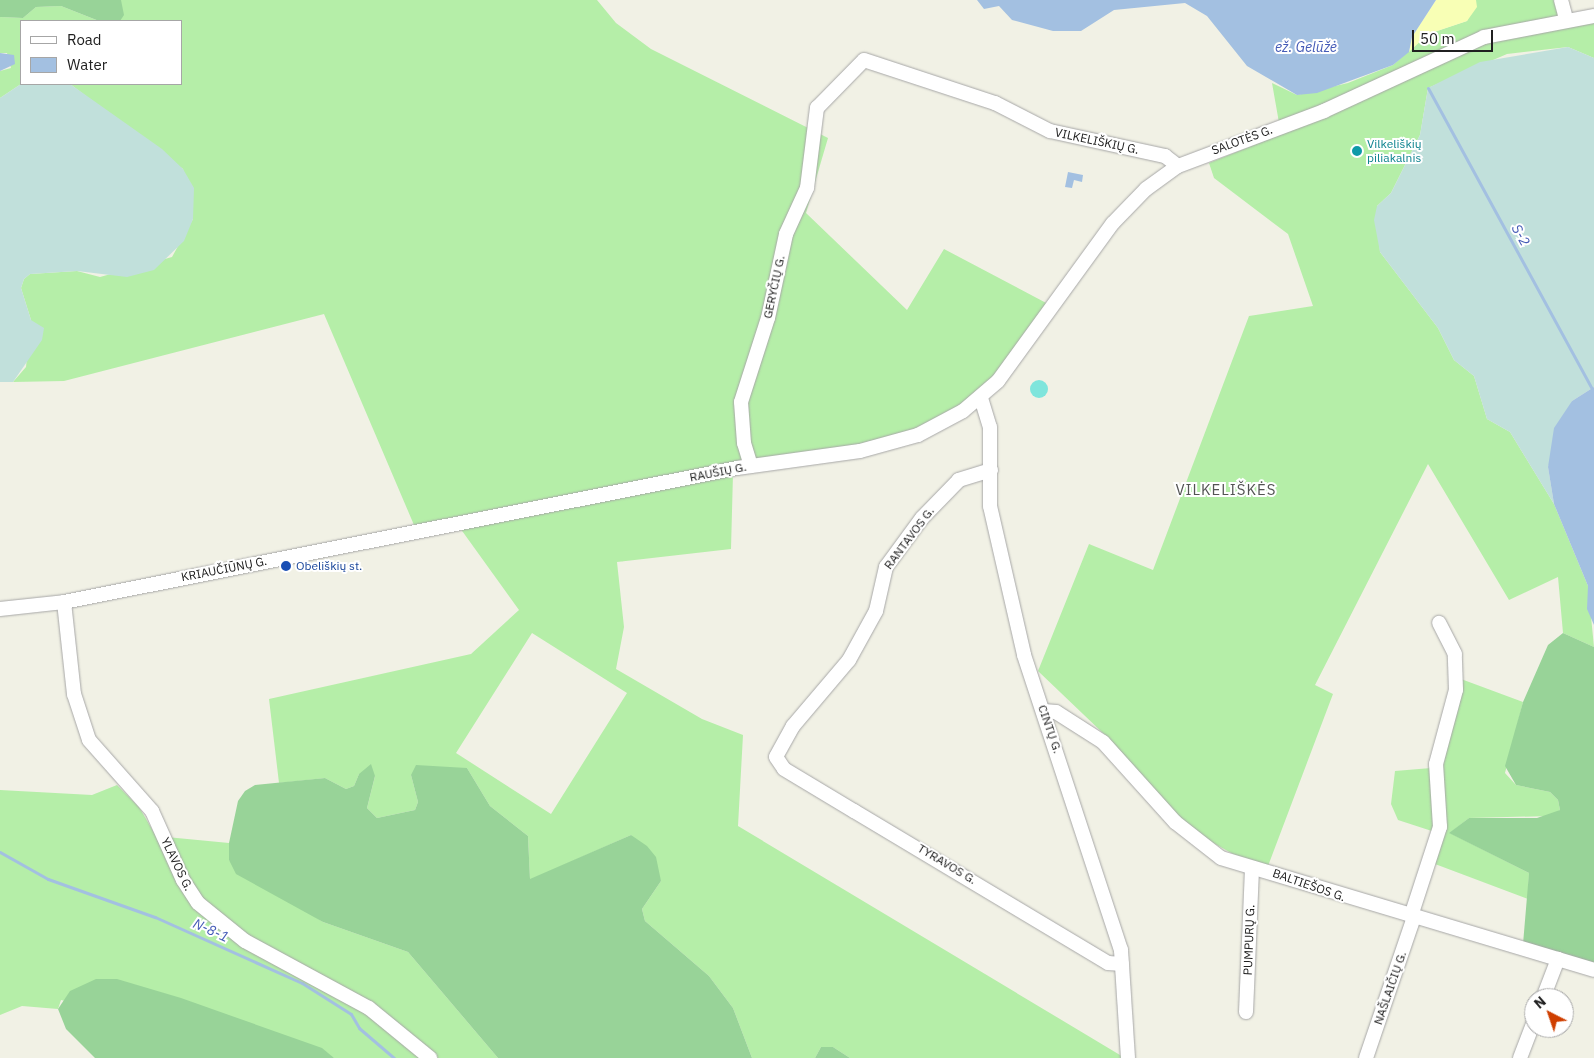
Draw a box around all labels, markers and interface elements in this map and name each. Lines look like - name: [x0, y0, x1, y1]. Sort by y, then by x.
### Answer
- legend: [20, 20, 182, 85]
- scale bar: [1414, 20, 1495, 52]
- text: 50 m: [1420, 29, 1455, 48]
- text: Road: [67, 30, 102, 49]
- water label: ež. Gelūžė: [1275, 39, 1337, 55]
- text: Water: [67, 55, 107, 74]
- street label: SALOTĖS G.: [1210, 122, 1274, 158]
- street label: VILKELIŠKIŲ G.: [1054, 125, 1140, 157]
- place label: Vilkeliškių piliakalnis: [1367, 137, 1422, 165]
- marker: Vilkeliškių piliakalnis: [1351, 145, 1363, 157]
- water label: S-2: [1508, 221, 1534, 249]
- street label: GERYČIŲ G.: [760, 254, 788, 320]
- street label: RAUŠIŲ G.: [688, 459, 748, 485]
- district label: VILKELIŠKĖS: [1174, 481, 1278, 499]
- street label: RANTAVOS G.: [881, 504, 937, 572]
- street label: KRIAUČIŪNŲ G.: [180, 554, 268, 584]
- place label: Obeliškių st.: [296, 559, 362, 573]
- marker: Obeliškių st.: [280, 560, 292, 572]
- street label: CINTŲ G.: [1035, 703, 1065, 755]
- street label: YLAVOS G.: [158, 835, 196, 893]
- street label: TYRAVOS G.: [915, 841, 979, 887]
- street label: BALTIEŠOS G.: [1271, 866, 1347, 904]
- street label: PUMPURŲ G.: [1241, 904, 1257, 976]
- water label: N-8-1: [191, 915, 231, 945]
- street label: NAŠLAIČIŲ G.: [1371, 949, 1409, 1027]
- north arrow: [1524, 988, 1574, 1038]
- text: N: [1530, 992, 1550, 1013]

